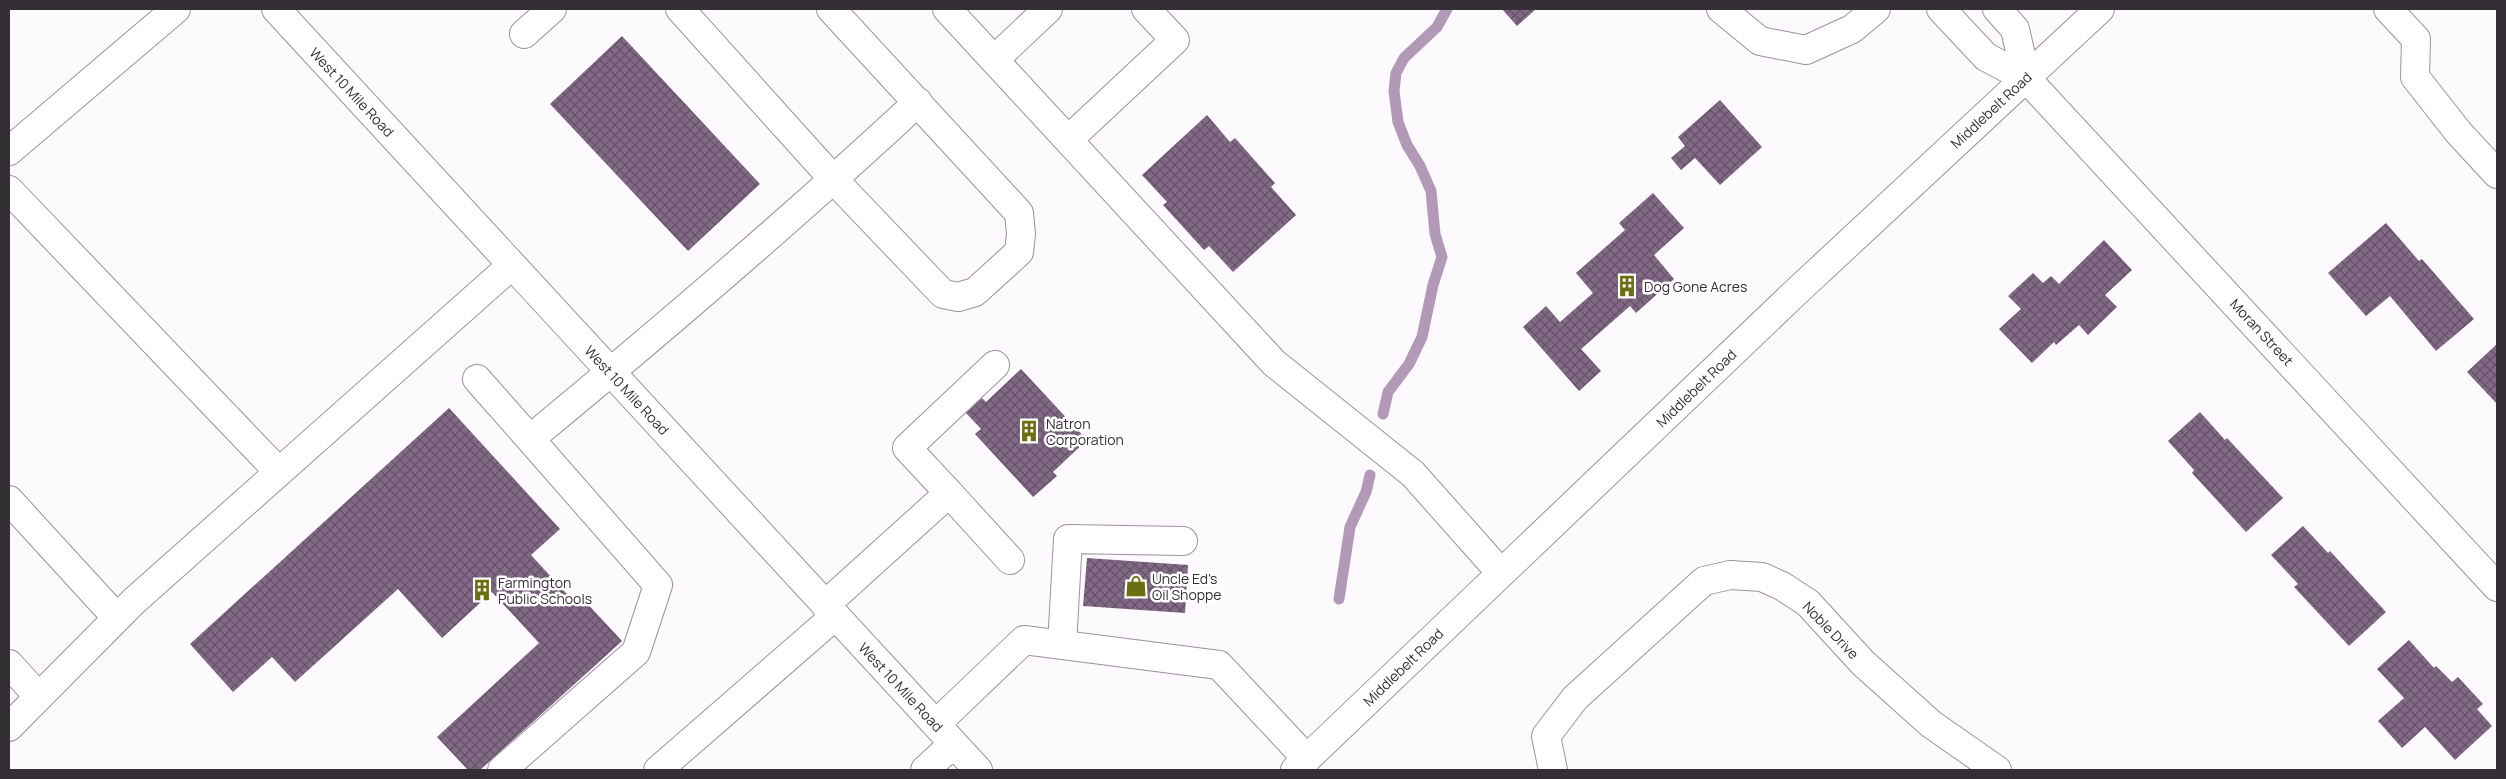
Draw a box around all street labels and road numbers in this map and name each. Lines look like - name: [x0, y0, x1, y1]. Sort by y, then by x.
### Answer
- street label: West 10 Mile Road: [306, 43, 398, 141]
- street label: Middlebelt Road: [1946, 67, 2036, 153]
- street label: Moran Street: [2226, 295, 2298, 370]
- street label: West 10 Mile Road: [581, 341, 673, 439]
- street label: Middlebelt Road: [1652, 345, 1740, 431]
- street label: Noble Drive: [1799, 597, 1863, 663]
- street label: Middlebelt Road: [1359, 624, 1447, 710]
- street label: West 10 Mile Road: [855, 638, 947, 736]

